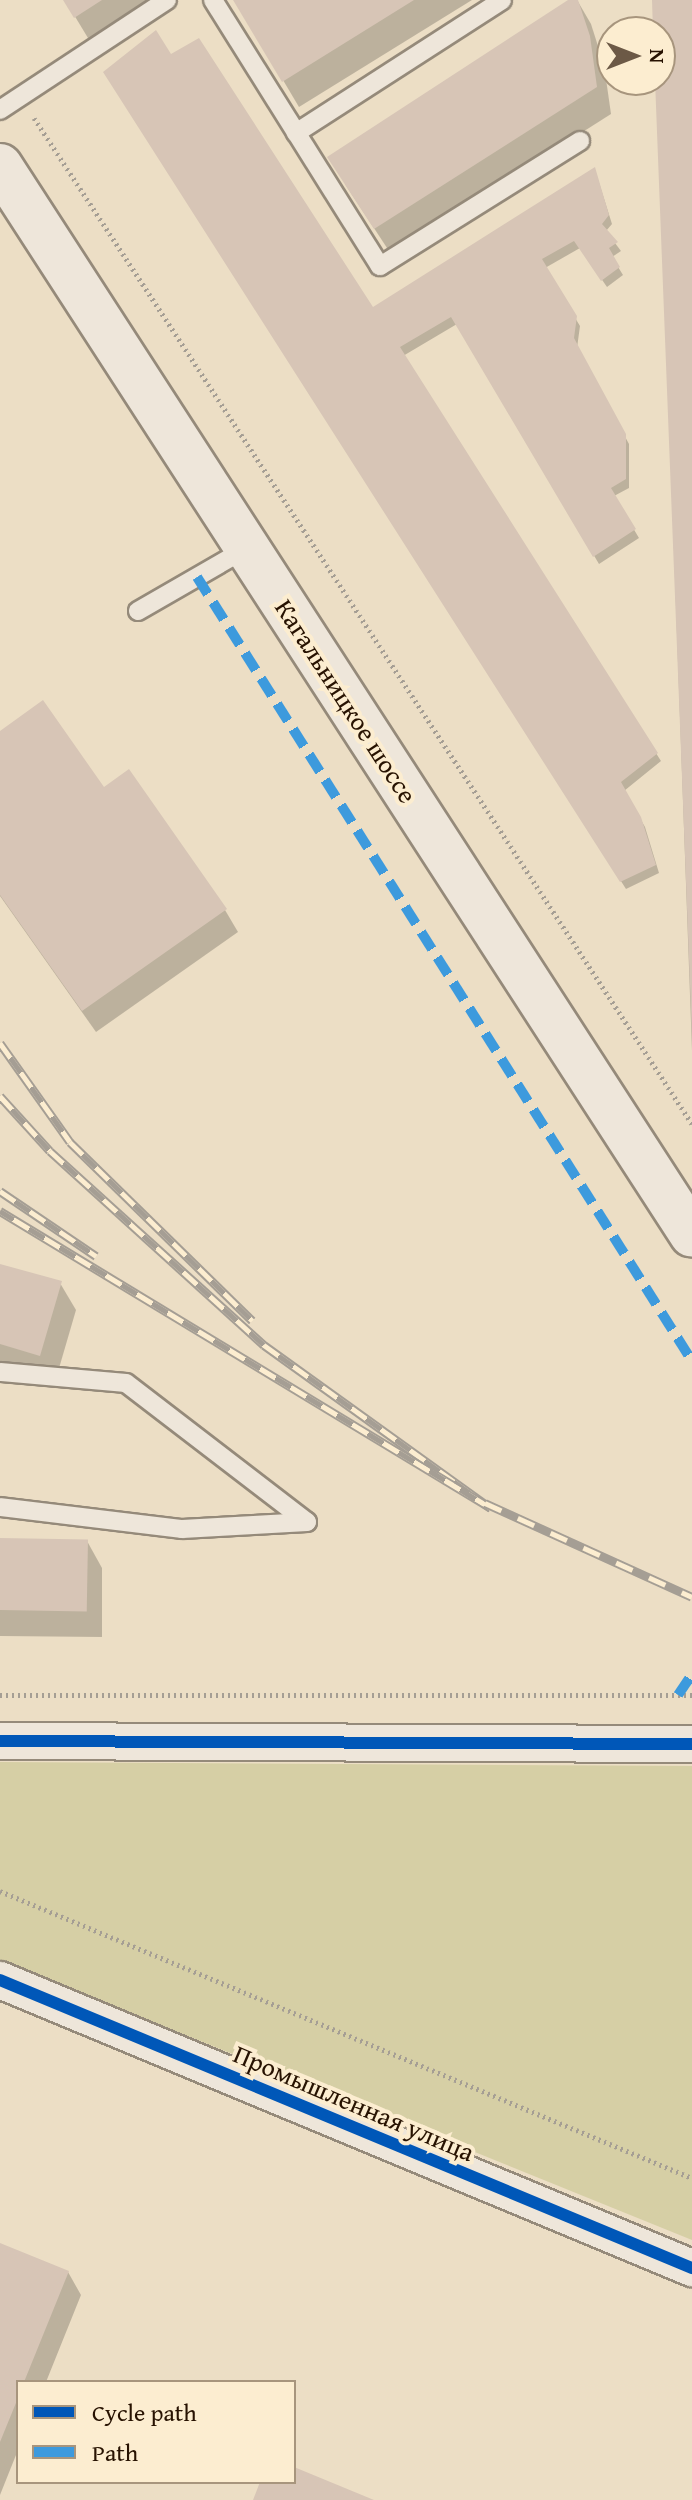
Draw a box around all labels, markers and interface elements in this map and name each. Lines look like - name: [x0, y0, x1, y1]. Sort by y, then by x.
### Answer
- north arrow: [596, 16, 676, 96]
- text: N: [642, 49, 674, 63]
- street label: Кагальницкое шоссе: [268, 593, 424, 809]
- street label: Промышленная улица: [229, 2038, 479, 2168]
- legend: [16, 2380, 296, 2484]
- text: Cycle path: [92, 2395, 197, 2430]
- text: Path: [92, 2435, 138, 2470]

